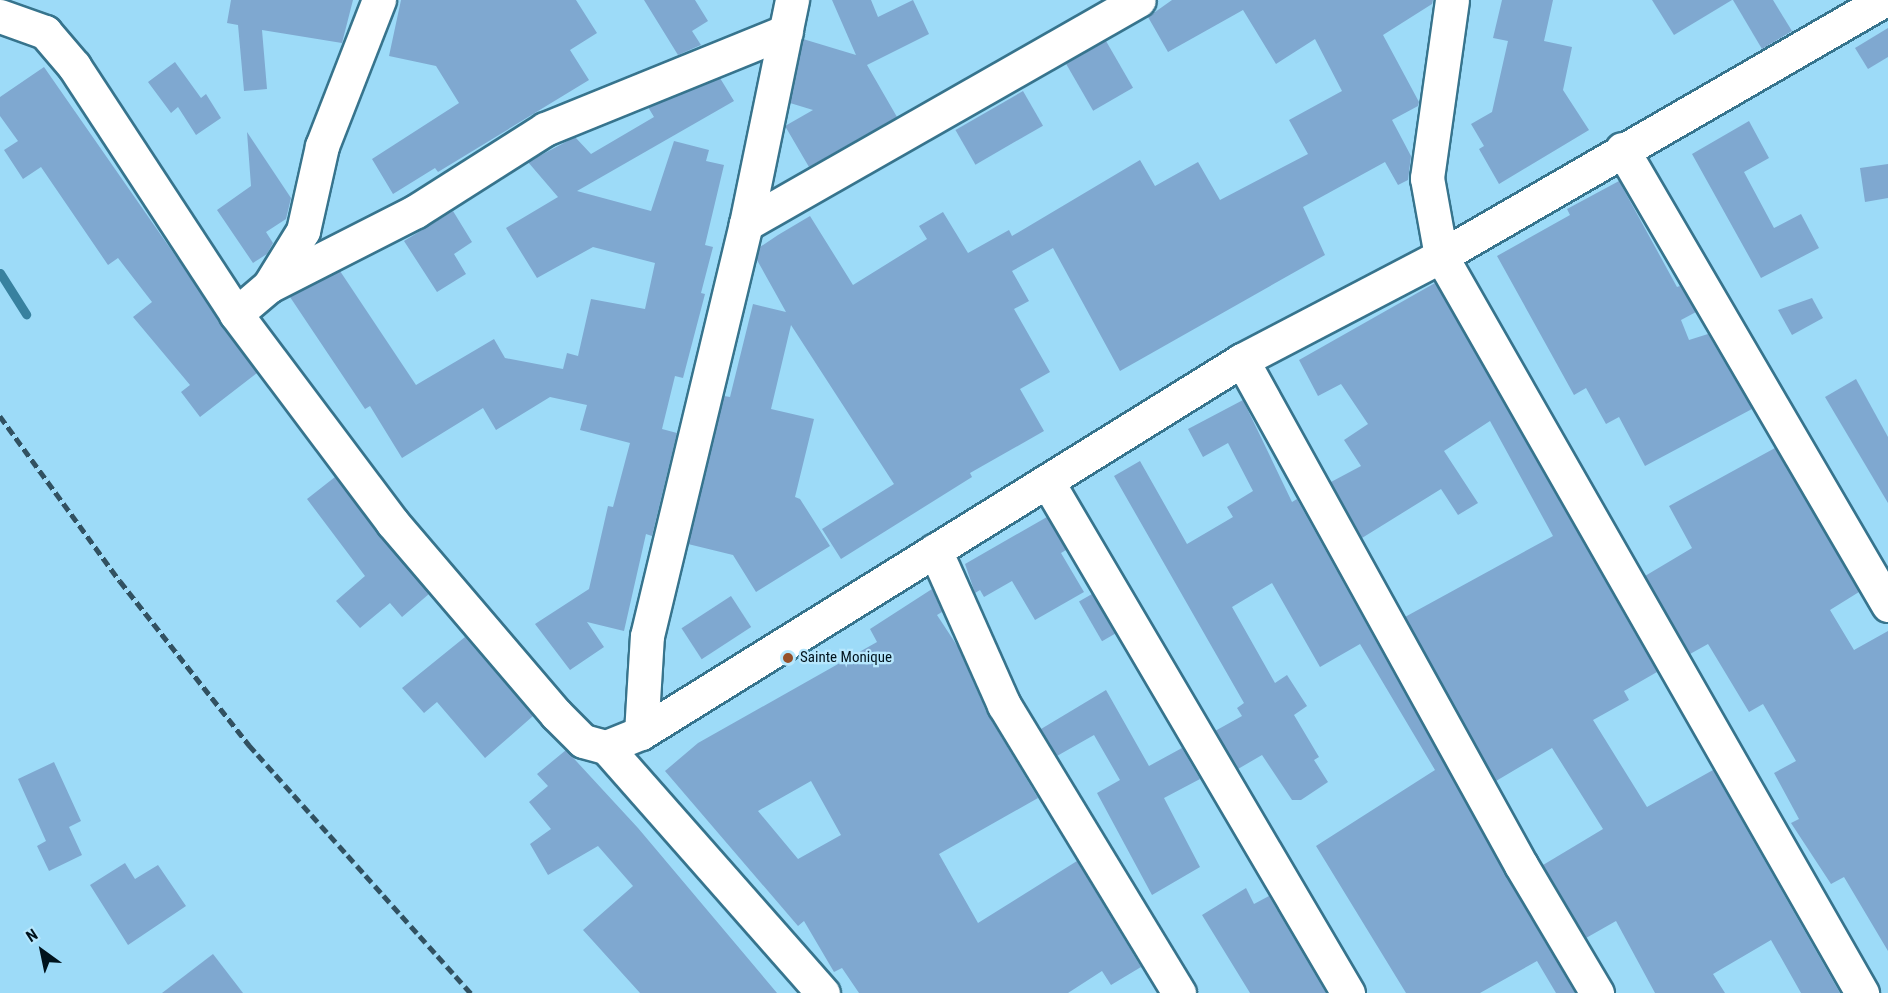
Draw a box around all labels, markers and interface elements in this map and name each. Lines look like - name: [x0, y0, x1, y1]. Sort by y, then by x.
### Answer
- place label: Sainte Monique: [800, 649, 892, 667]
- marker: Sainte Monique: [781, 651, 795, 665]
- north arrow: [12, 921, 72, 981]
- text: N: [23, 925, 41, 946]

